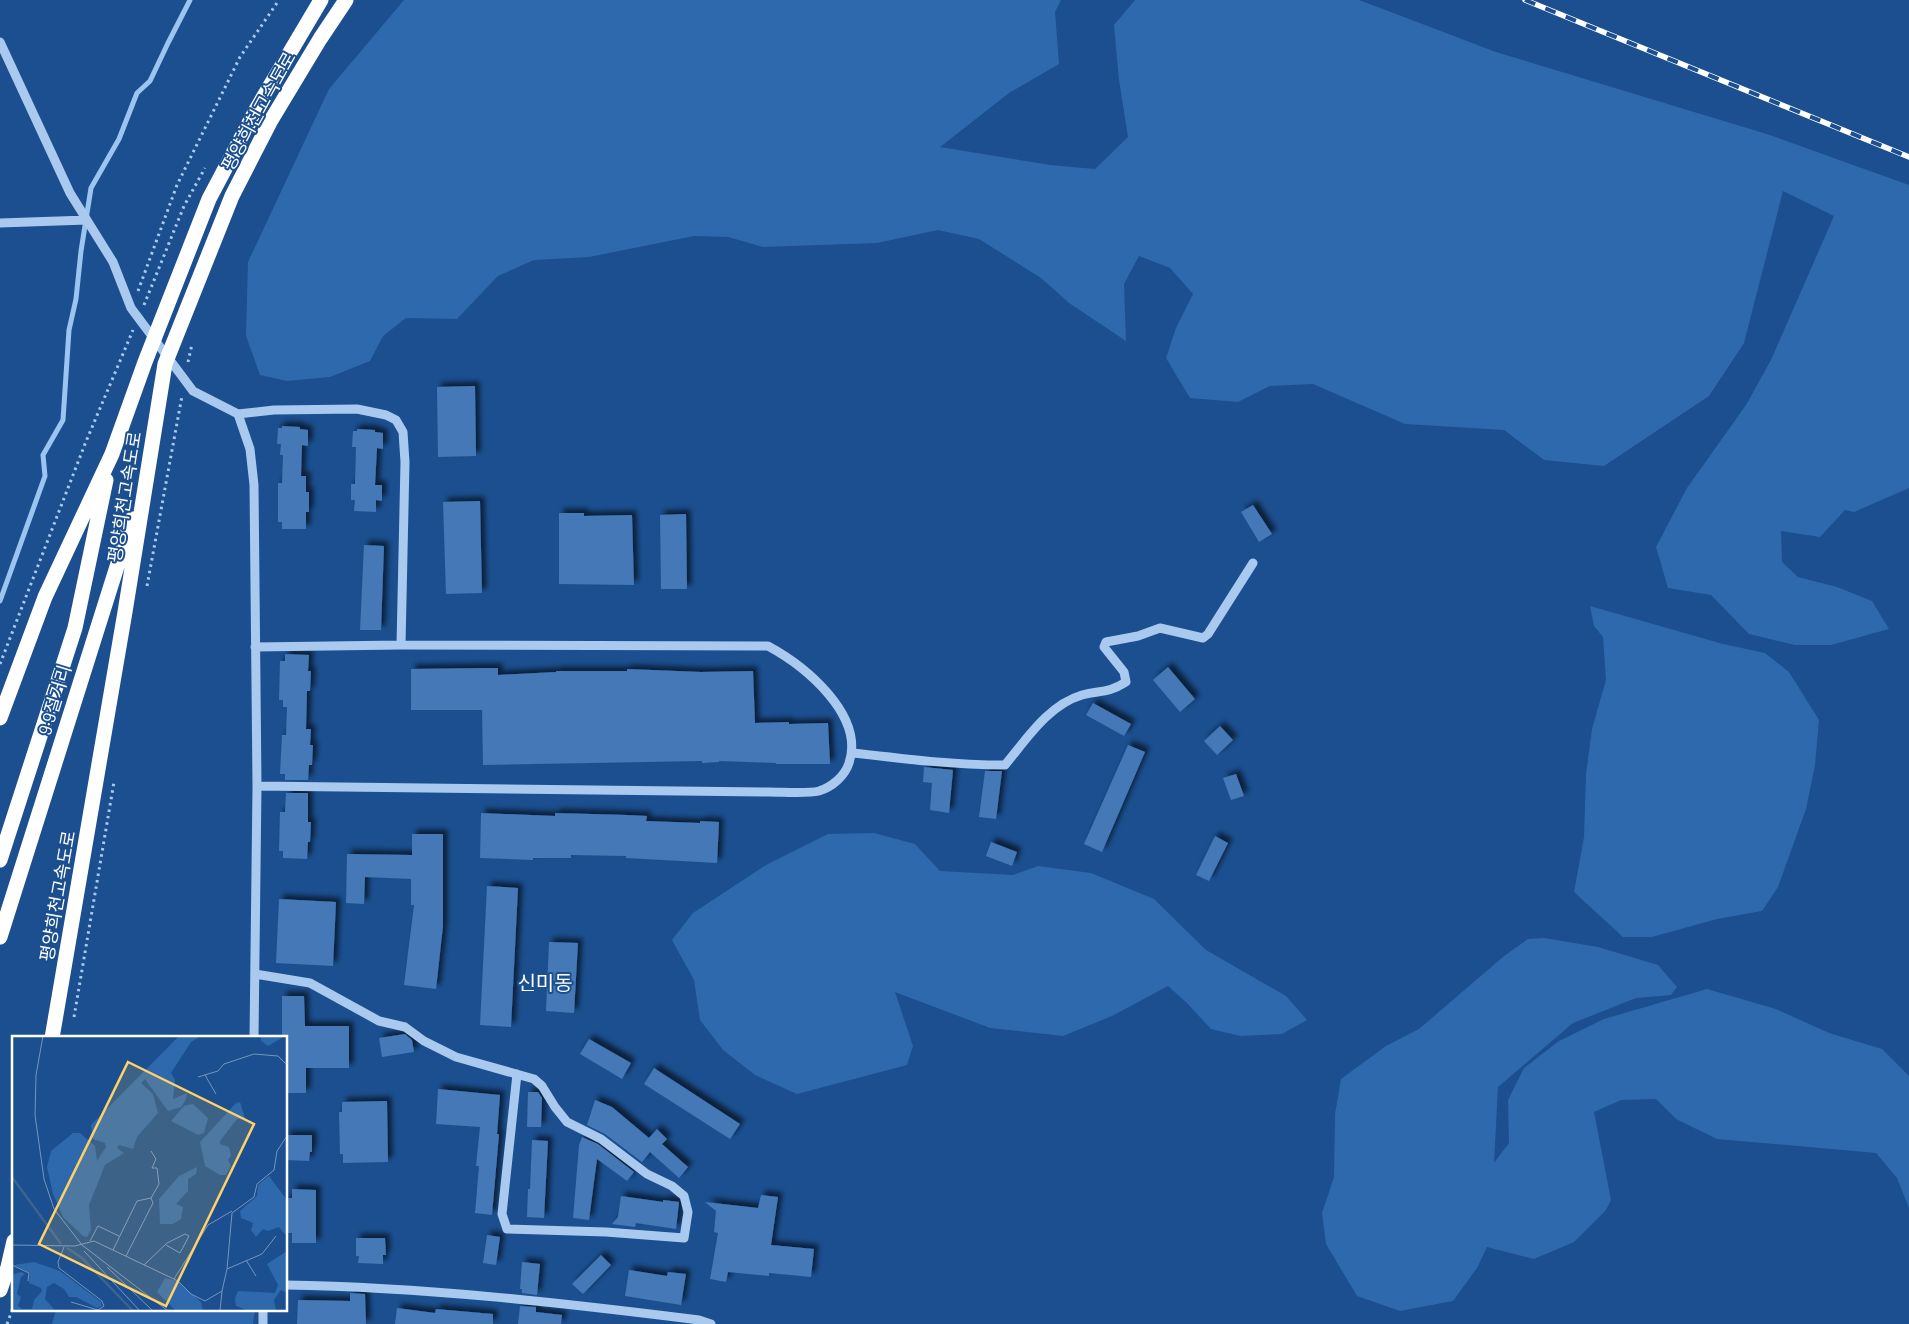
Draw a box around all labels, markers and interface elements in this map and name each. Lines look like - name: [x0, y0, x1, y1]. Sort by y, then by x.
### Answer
- street label: 평양희천고속도로: [216, 48, 300, 174]
- street label: 평양희천고속도로: [103, 430, 145, 564]
- street label: 9·9절거리: [33, 662, 75, 738]
- street label: 평양희천고속도로: [35, 829, 79, 963]
- district label: 신미동: [517, 970, 573, 994]
- inset map: [12, 1036, 288, 1312]

